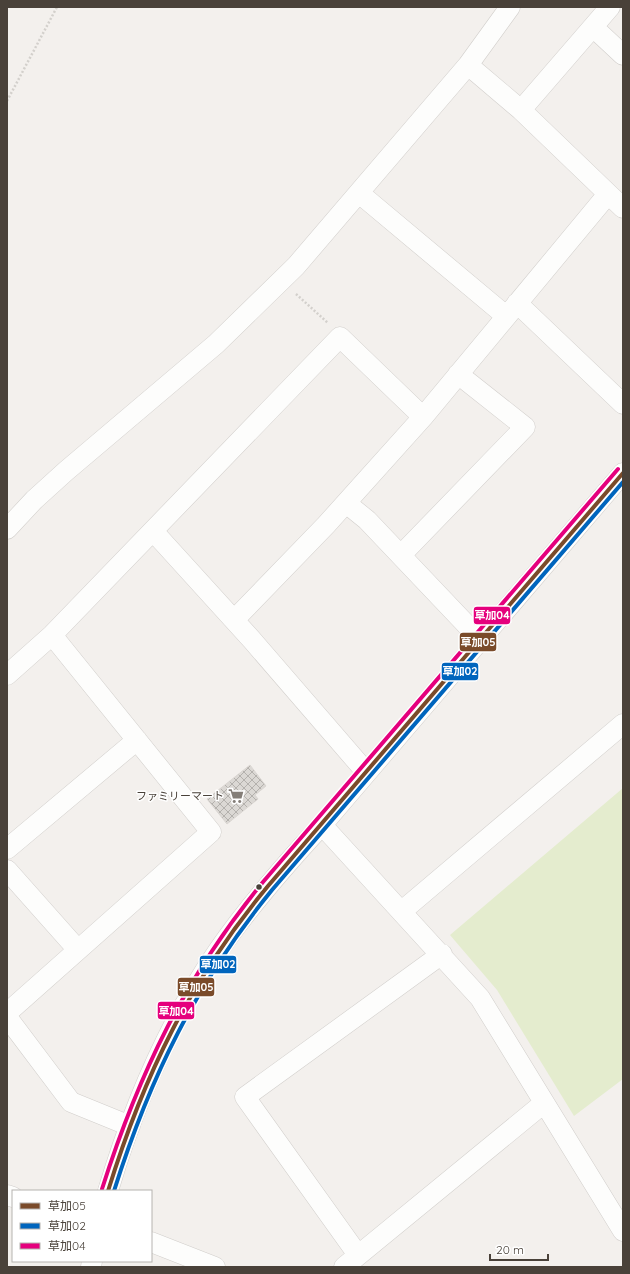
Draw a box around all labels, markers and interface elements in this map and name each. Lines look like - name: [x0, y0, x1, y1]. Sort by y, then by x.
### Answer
- line badge: 草加04: [473, 606, 511, 625]
- text: 草加04: [474, 608, 510, 622]
- line badge: 草加05: [459, 632, 497, 652]
- text: 草加05: [460, 635, 496, 649]
- line badge: 草加02: [441, 662, 479, 681]
- text: 草加02: [442, 664, 478, 678]
- supermarket icon: ファミリーマート: [227, 787, 245, 805]
- place label: ファミリーマート: [136, 789, 224, 803]
- unlabelled marker: [254, 882, 264, 892]
- line badge: 草加02: [199, 955, 237, 974]
- text: 草加02: [200, 957, 236, 971]
- line badge: 草加05: [177, 977, 215, 997]
- text: 草加05: [178, 980, 214, 994]
- line badge: 草加04: [157, 1001, 195, 1020]
- text: 草加04: [158, 1004, 194, 1018]
- legend: [12, 1190, 152, 1262]
- text: 草加05: [48, 1198, 86, 1213]
- text: 草加02: [48, 1218, 86, 1233]
- scale bar: [490, 1236, 548, 1262]
- text: 草加04: [48, 1238, 85, 1253]
- text: 20 m: [496, 1242, 524, 1257]

